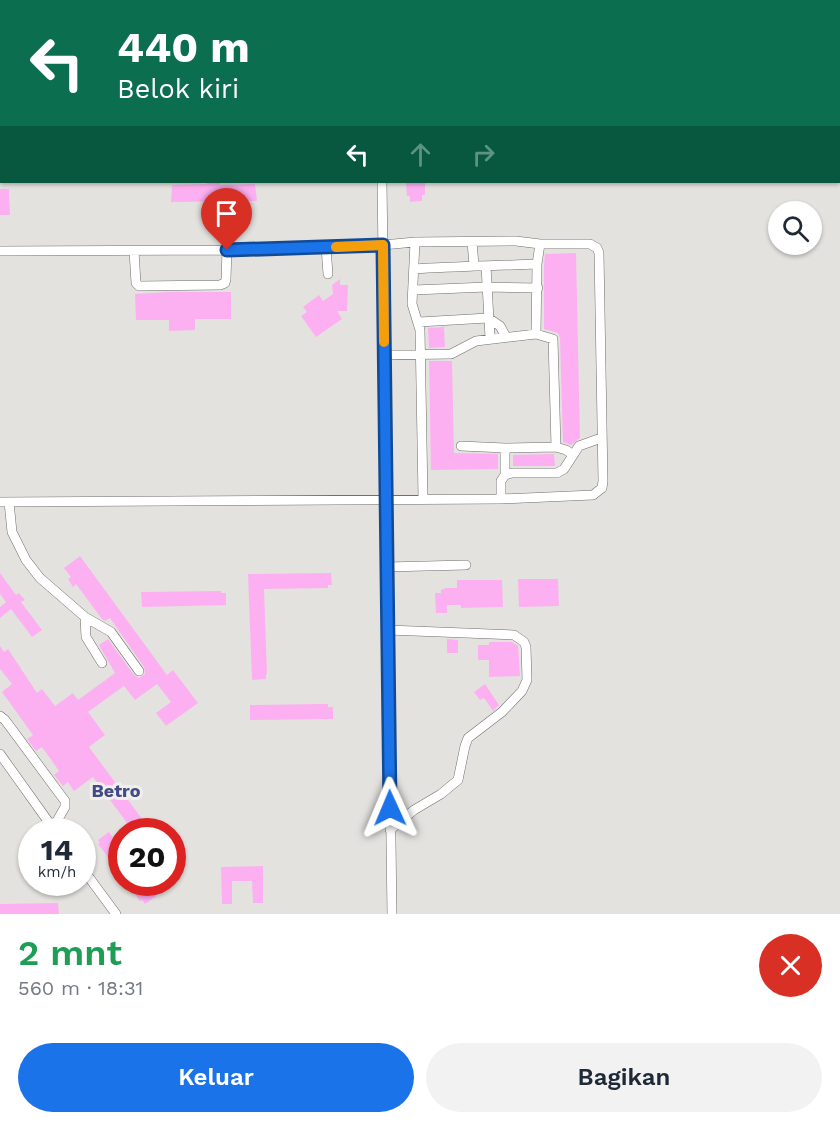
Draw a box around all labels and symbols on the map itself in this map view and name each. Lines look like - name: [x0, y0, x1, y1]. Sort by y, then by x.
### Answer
- pin: [201, 188, 252, 250]
- position arrow: [358, 776, 422, 840]
- district label: Betro: [92, 780, 141, 801]
- speed limit sign: 20: [108, 818, 186, 896]

